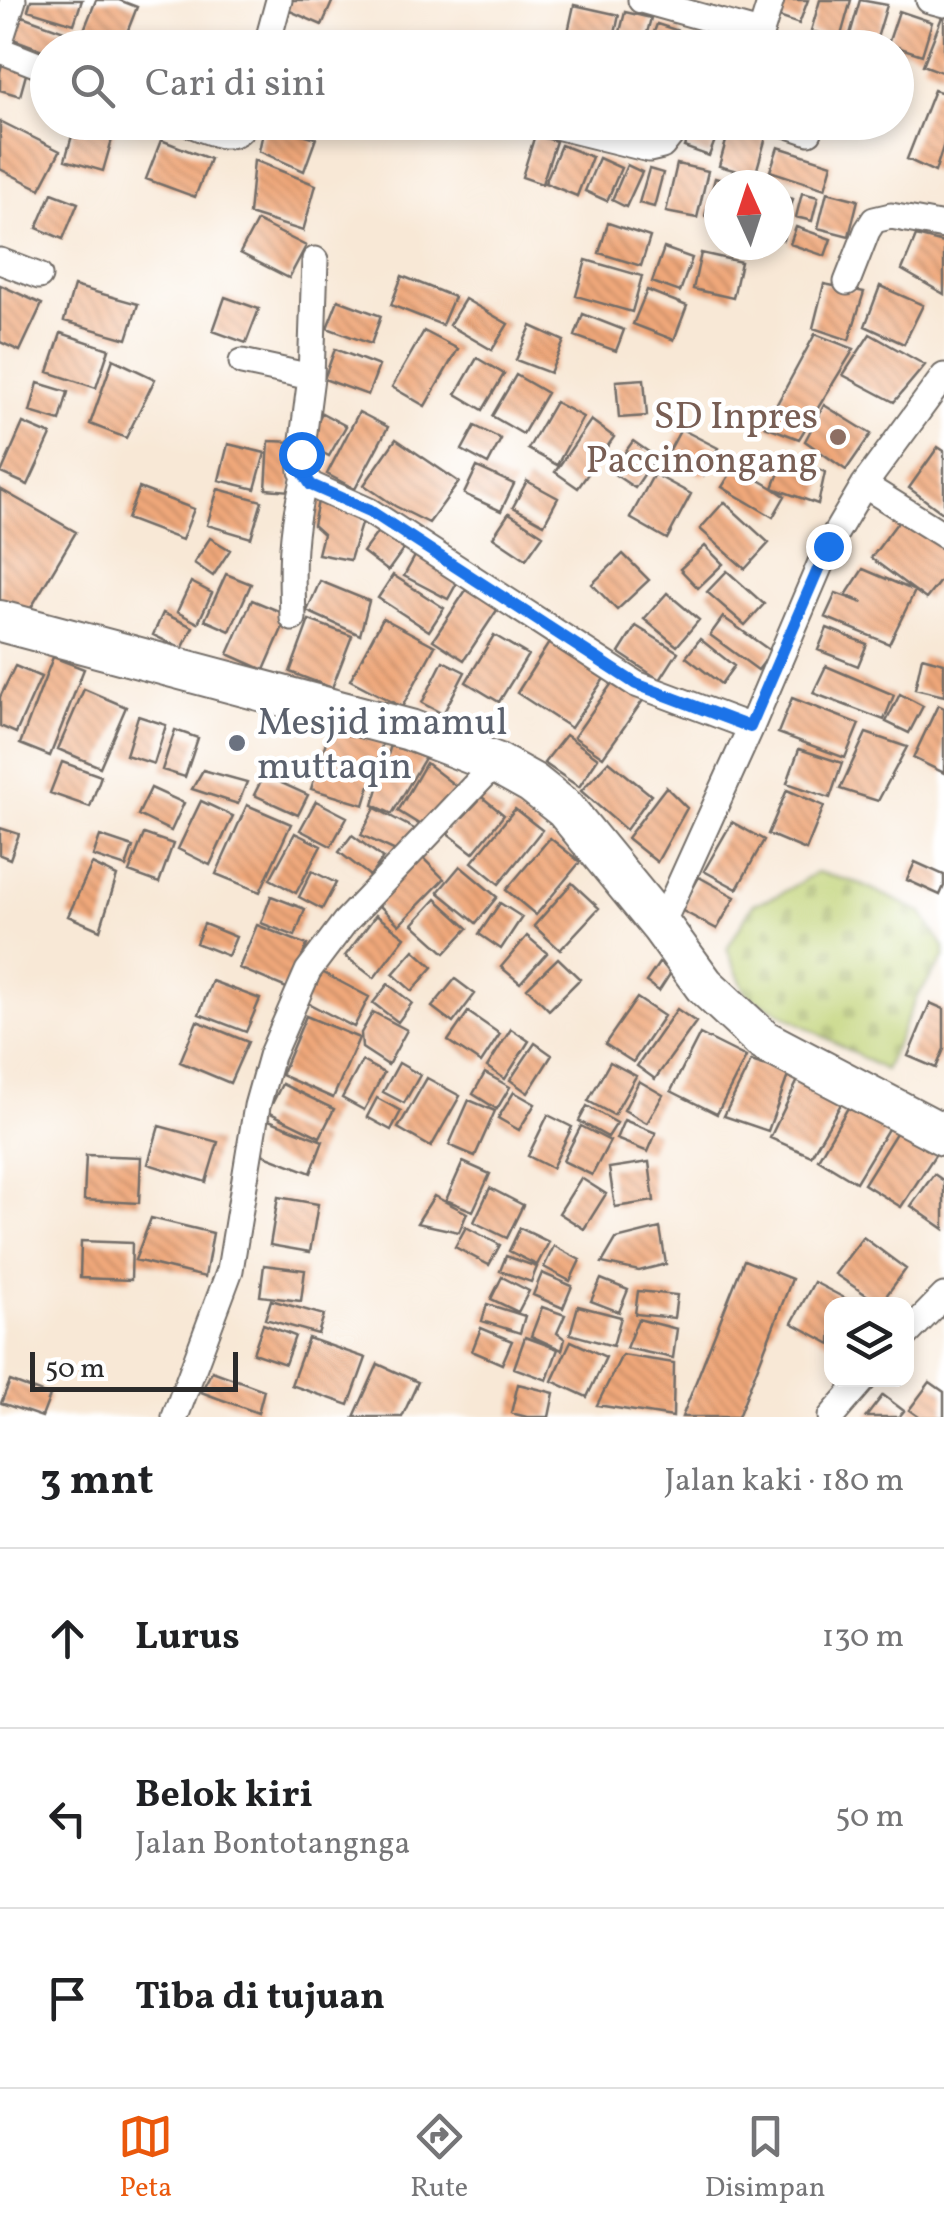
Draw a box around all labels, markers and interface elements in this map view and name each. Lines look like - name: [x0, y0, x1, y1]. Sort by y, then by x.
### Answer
- search box: [30, 30, 914, 140]
- icon: search: [65, 58, 120, 113]
- text: Cari di sini: [145, 59, 326, 112]
- north arrow: [704, 170, 794, 260]
- place label: SD Inpres Paccinongang: [586, 392, 818, 489]
- marker: SD Inpres Paccinongang: [827, 426, 849, 448]
- route start: [279, 432, 325, 478]
- route end: [806, 524, 852, 570]
- place label: Mesjid imamul muttaqin: [257, 698, 508, 795]
- marker: Mesjid imamul muttaqin: [226, 732, 248, 754]
- map controls: [824, 1297, 914, 1387]
- button: layers: [824, 1297, 914, 1387]
- scale bar: [30, 1347, 238, 1392]
- text: 50 m: [45, 1350, 105, 1389]
- text: 3 mnt: [40, 1453, 154, 1512]
- text: Jalan kaki · 180 m: [664, 1460, 904, 1504]
- icon: ahead: [40, 1611, 95, 1666]
- text: Lurus: [135, 1612, 240, 1665]
- text: 130 m: [822, 1616, 904, 1660]
- text: Belok kiri: [135, 1770, 313, 1823]
- icon: left: [40, 1791, 95, 1846]
- text: 50 m: [835, 1796, 904, 1840]
- text: Jalan Bontotangnga: [135, 1823, 411, 1867]
- icon: arrive: [40, 1971, 95, 2026]
- text: Tiba di tujuan: [135, 1972, 385, 2025]
- tab: Peta: [118, 2109, 173, 2208]
- tab: Rute: [410, 2109, 468, 2208]
- tab: Disimpan: [705, 2109, 826, 2208]

